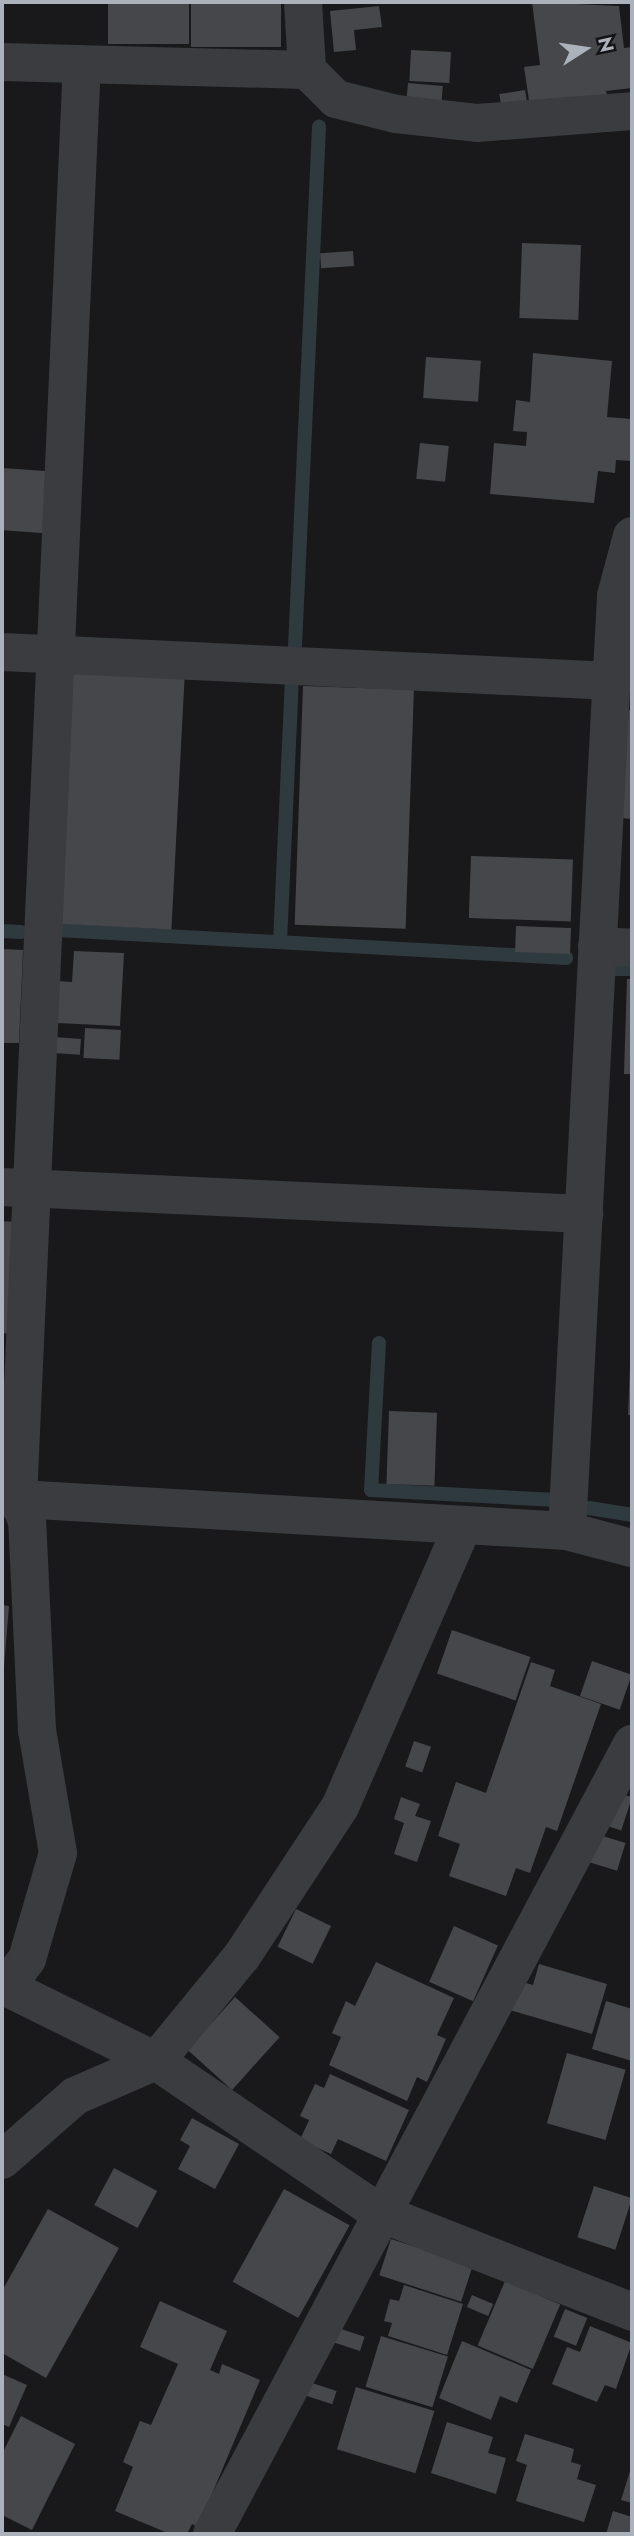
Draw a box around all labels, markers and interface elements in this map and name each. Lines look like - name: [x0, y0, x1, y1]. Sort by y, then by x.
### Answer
- north arrow: [550, 14, 620, 84]
- text: N: [591, 34, 621, 55]

